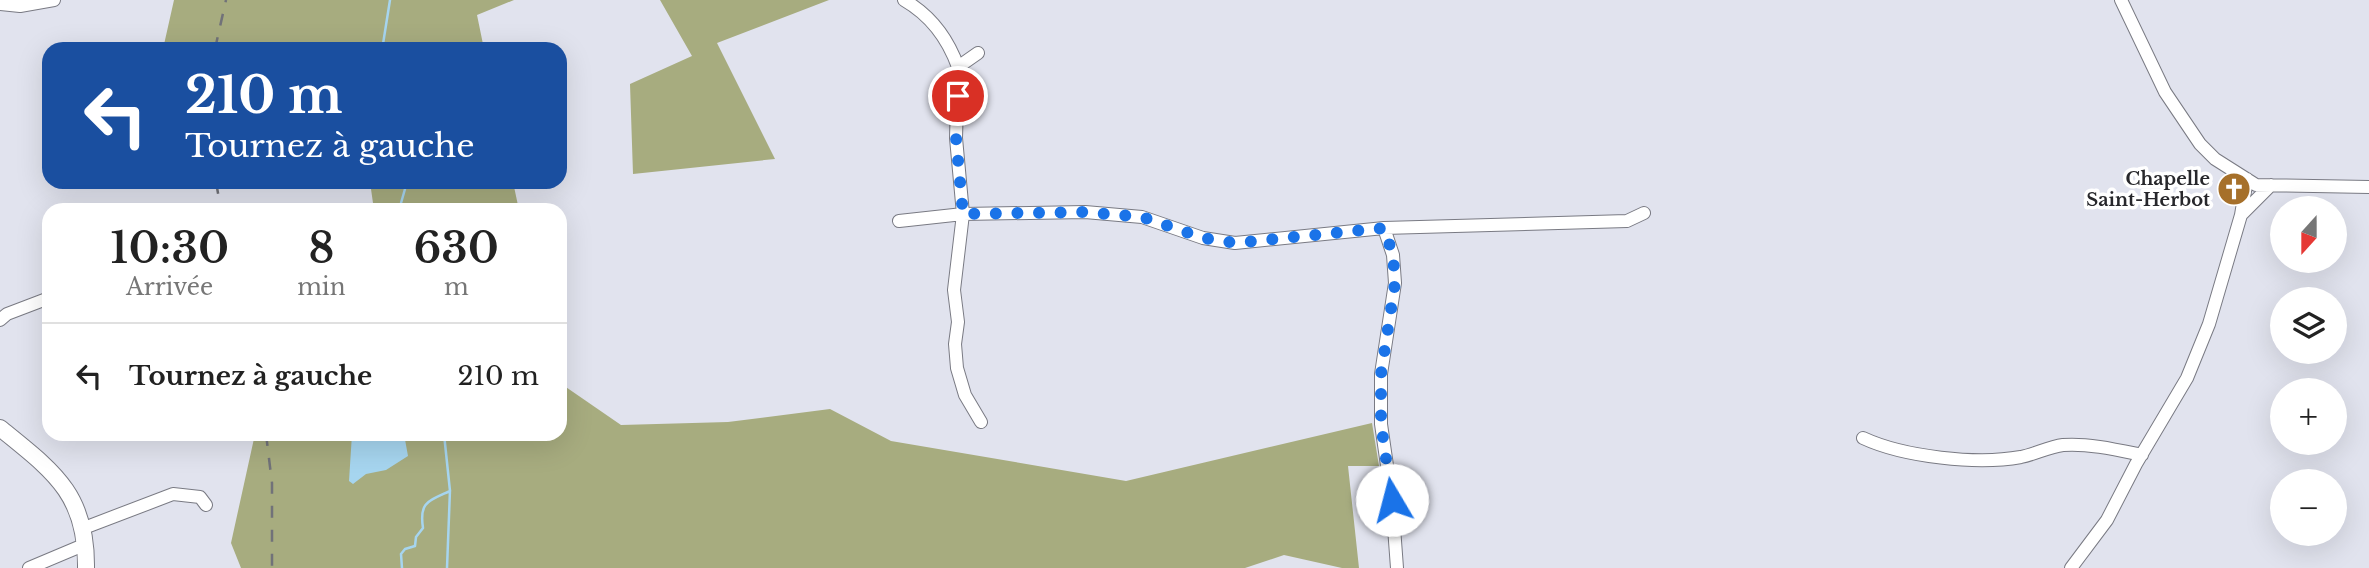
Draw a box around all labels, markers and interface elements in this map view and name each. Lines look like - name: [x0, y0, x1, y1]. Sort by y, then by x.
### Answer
- text: 210 m: [185, 65, 343, 126]
- pin: [928, 66, 988, 126]
- icon: left: [70, 70, 161, 161]
- icon: arrive: [939, 77, 977, 115]
- text: Tournez à gauche: [185, 126, 475, 166]
- place label: Chapelle Saint-Herbot: [2086, 168, 2210, 211]
- church icon: Chapelle Saint-Herbot: [2215, 170, 2253, 208]
- north arrow: [2270, 196, 2347, 273]
- map controls: [2270, 196, 2347, 546]
- text: 10:30: [110, 222, 229, 274]
- text: 8: [308, 222, 334, 274]
- text: 630: [413, 222, 499, 274]
- text: Arrivée: [126, 273, 213, 301]
- text: min: [297, 273, 346, 301]
- text: m: [444, 273, 469, 301]
- button: layers: [2270, 287, 2347, 364]
- icon: left: [70, 357, 108, 395]
- text: Tournez à gauche: [129, 360, 372, 392]
- text: 210 m: [457, 360, 539, 392]
- button: +: [2270, 378, 2347, 455]
- position arrow: [1355, 463, 1429, 537]
- button: −: [2270, 469, 2347, 546]

